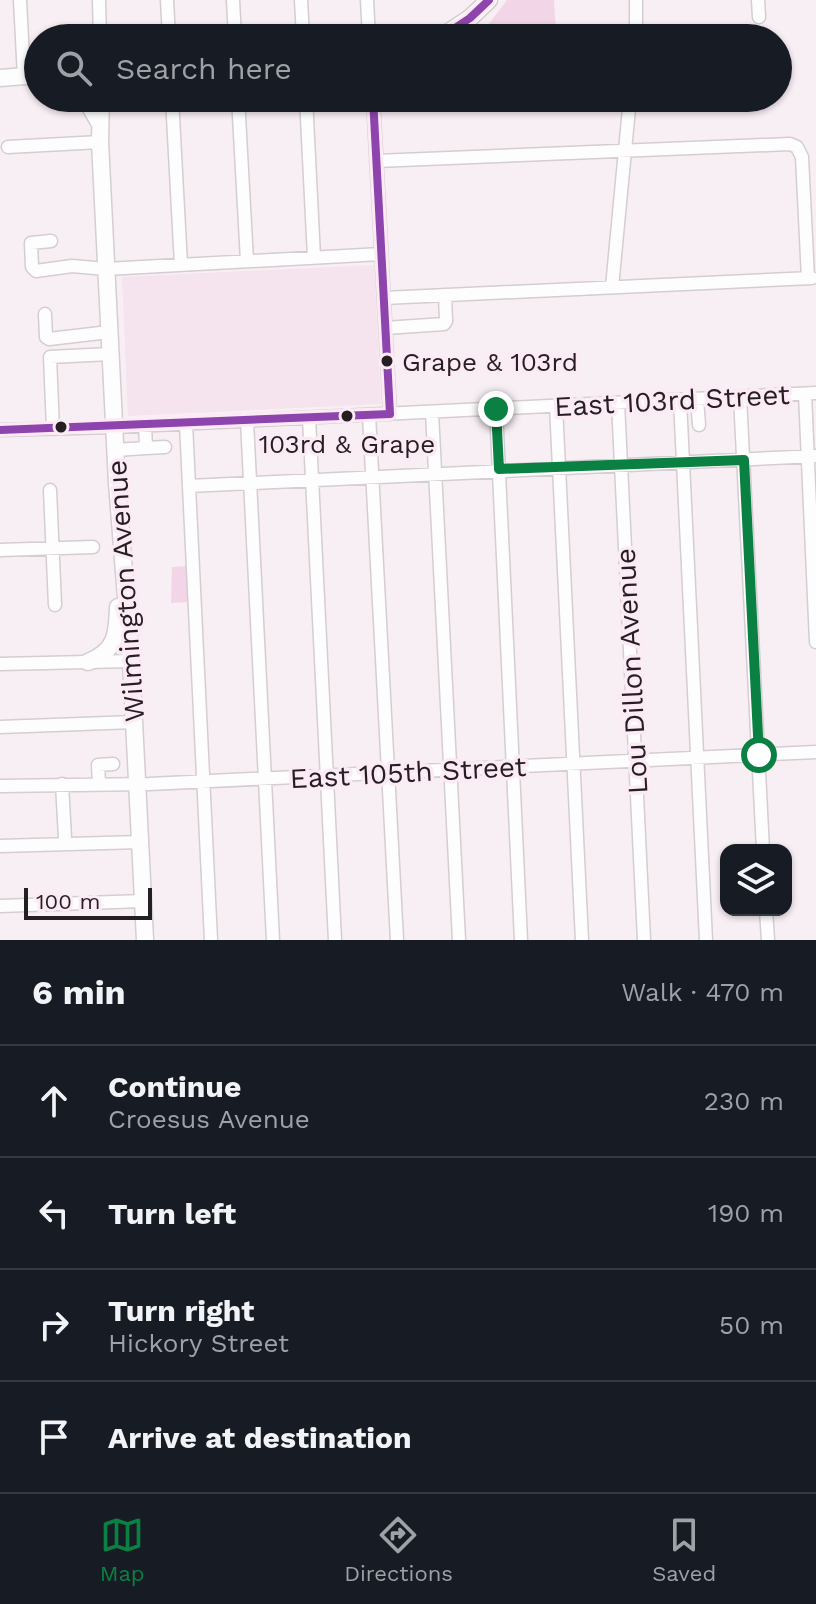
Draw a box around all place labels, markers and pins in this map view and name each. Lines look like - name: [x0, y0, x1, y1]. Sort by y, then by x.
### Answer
- place label: Grape & 103rd: [402, 347, 578, 377]
- marker: Grape & 103rd: [379, 353, 395, 369]
- marker: 103rd & Grape: [339, 408, 355, 424]
- unlabelled marker: [53, 419, 69, 435]
- place label: 103rd & Grape: [259, 429, 435, 459]

